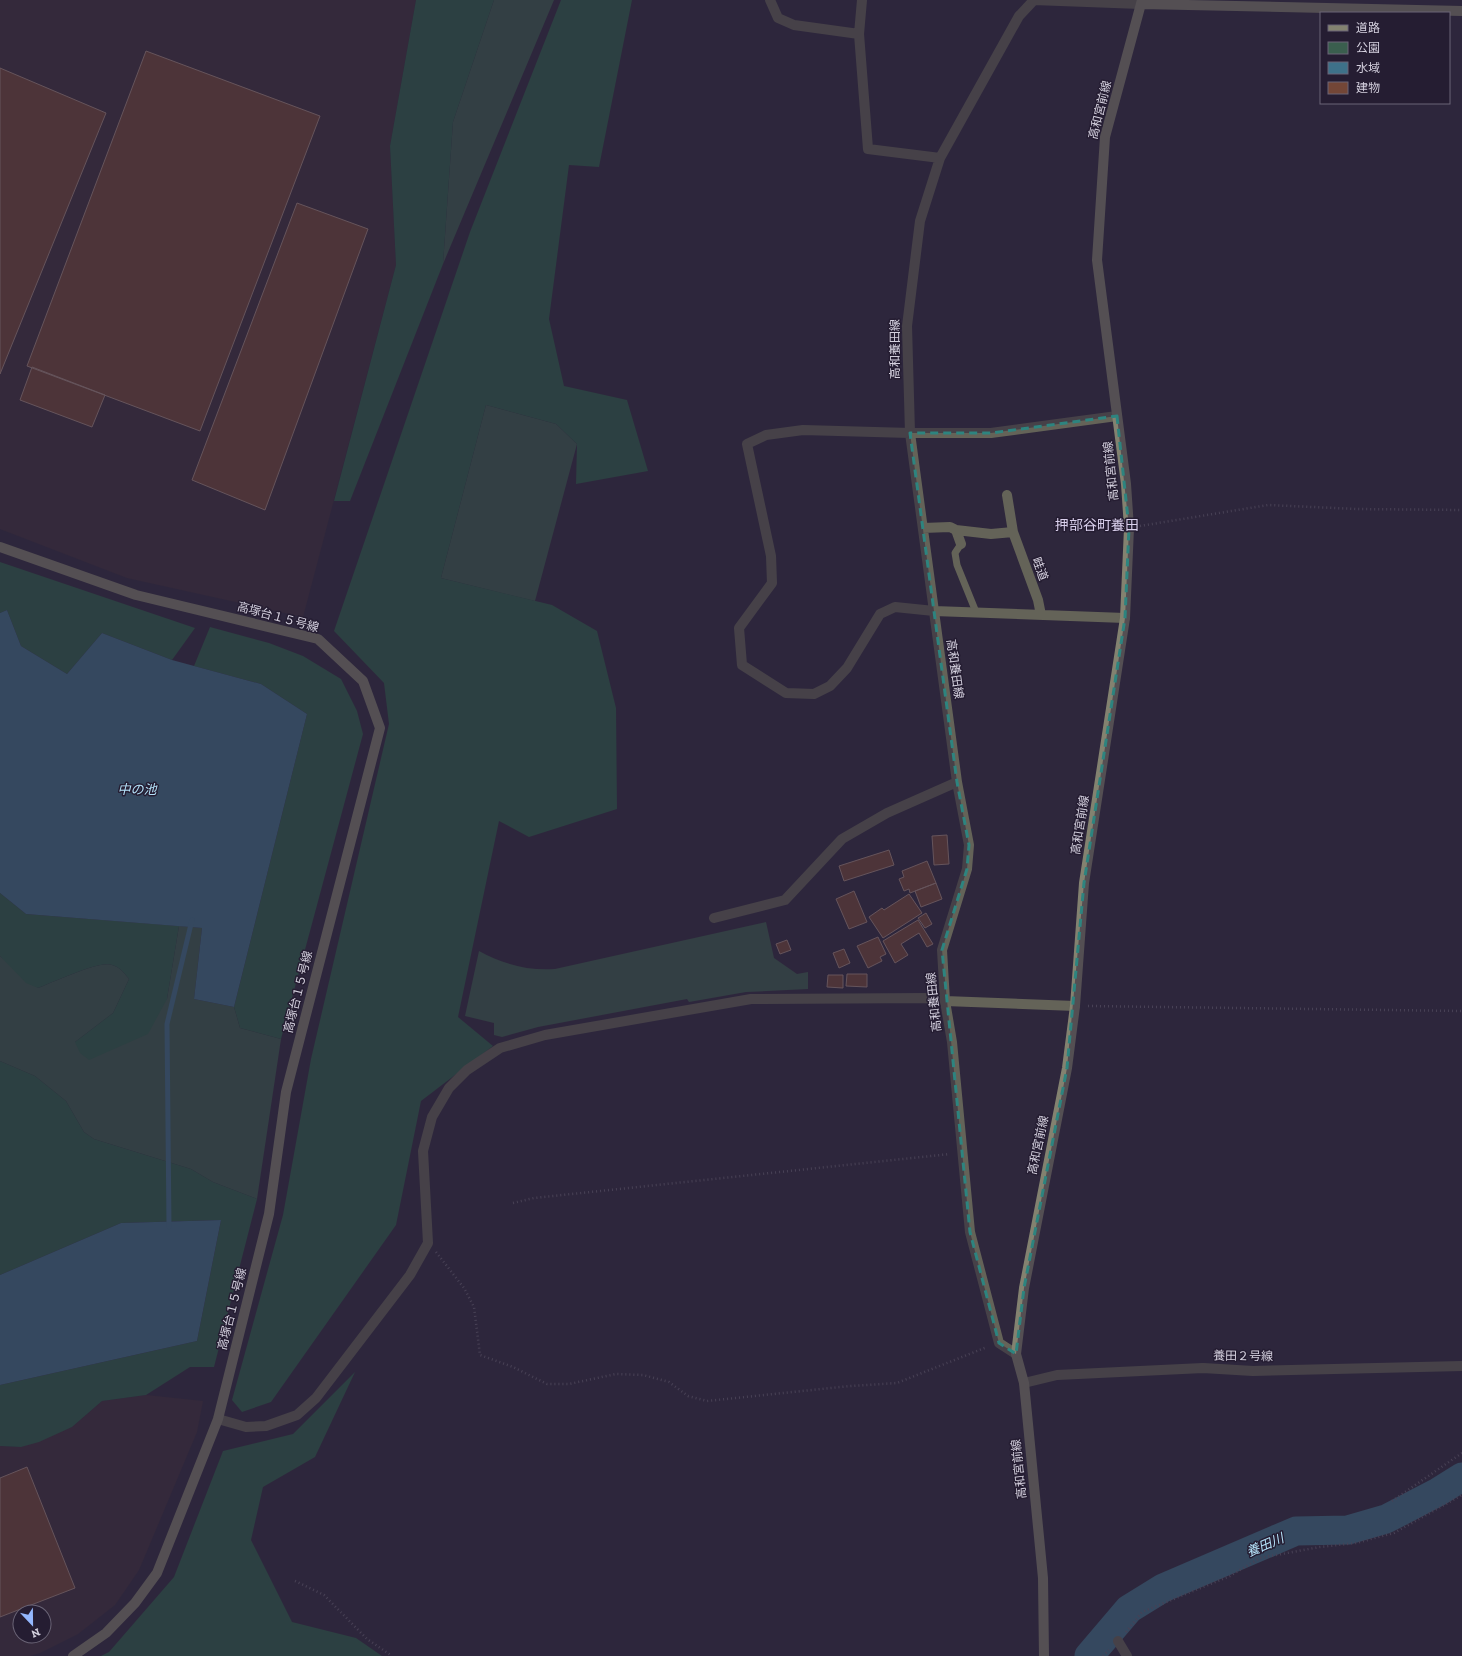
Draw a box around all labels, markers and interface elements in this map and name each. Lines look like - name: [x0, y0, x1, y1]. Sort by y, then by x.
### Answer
- legend: [1320, 12, 1450, 104]
- text: 道路: [1356, 21, 1380, 35]
- text: 公園: [1356, 41, 1380, 55]
- text: 水域: [1356, 61, 1380, 75]
- street label: 高和宮前線: [1086, 79, 1114, 141]
- text: 建物: [1356, 81, 1380, 95]
- street label: 高和養田線: [888, 319, 902, 379]
- street label: 高和宮前線: [1101, 440, 1121, 502]
- district label: 押部谷町養田: [1055, 517, 1139, 534]
- street label: 畦道: [1029, 555, 1051, 583]
- street label: 高塚台１５号線: [236, 599, 320, 635]
- street label: 高和養田線: [944, 638, 966, 700]
- water label: 中の池: [117, 782, 158, 797]
- street label: 高和宮前線: [1068, 794, 1092, 856]
- street label: 高塚台１５号線: [281, 950, 315, 1034]
- street label: 高和養田線: [924, 971, 944, 1033]
- street label: 高和宮前線: [1025, 1114, 1051, 1176]
- street label: 高塚台１５号線: [215, 1267, 249, 1351]
- street label: 養田２号線: [1213, 1348, 1273, 1364]
- street label: 高和宮前線: [1009, 1438, 1029, 1500]
- water label: 養田川: [1244, 1530, 1288, 1560]
- north arrow: [12, 1604, 52, 1644]
- text: N: [29, 1625, 42, 1641]

